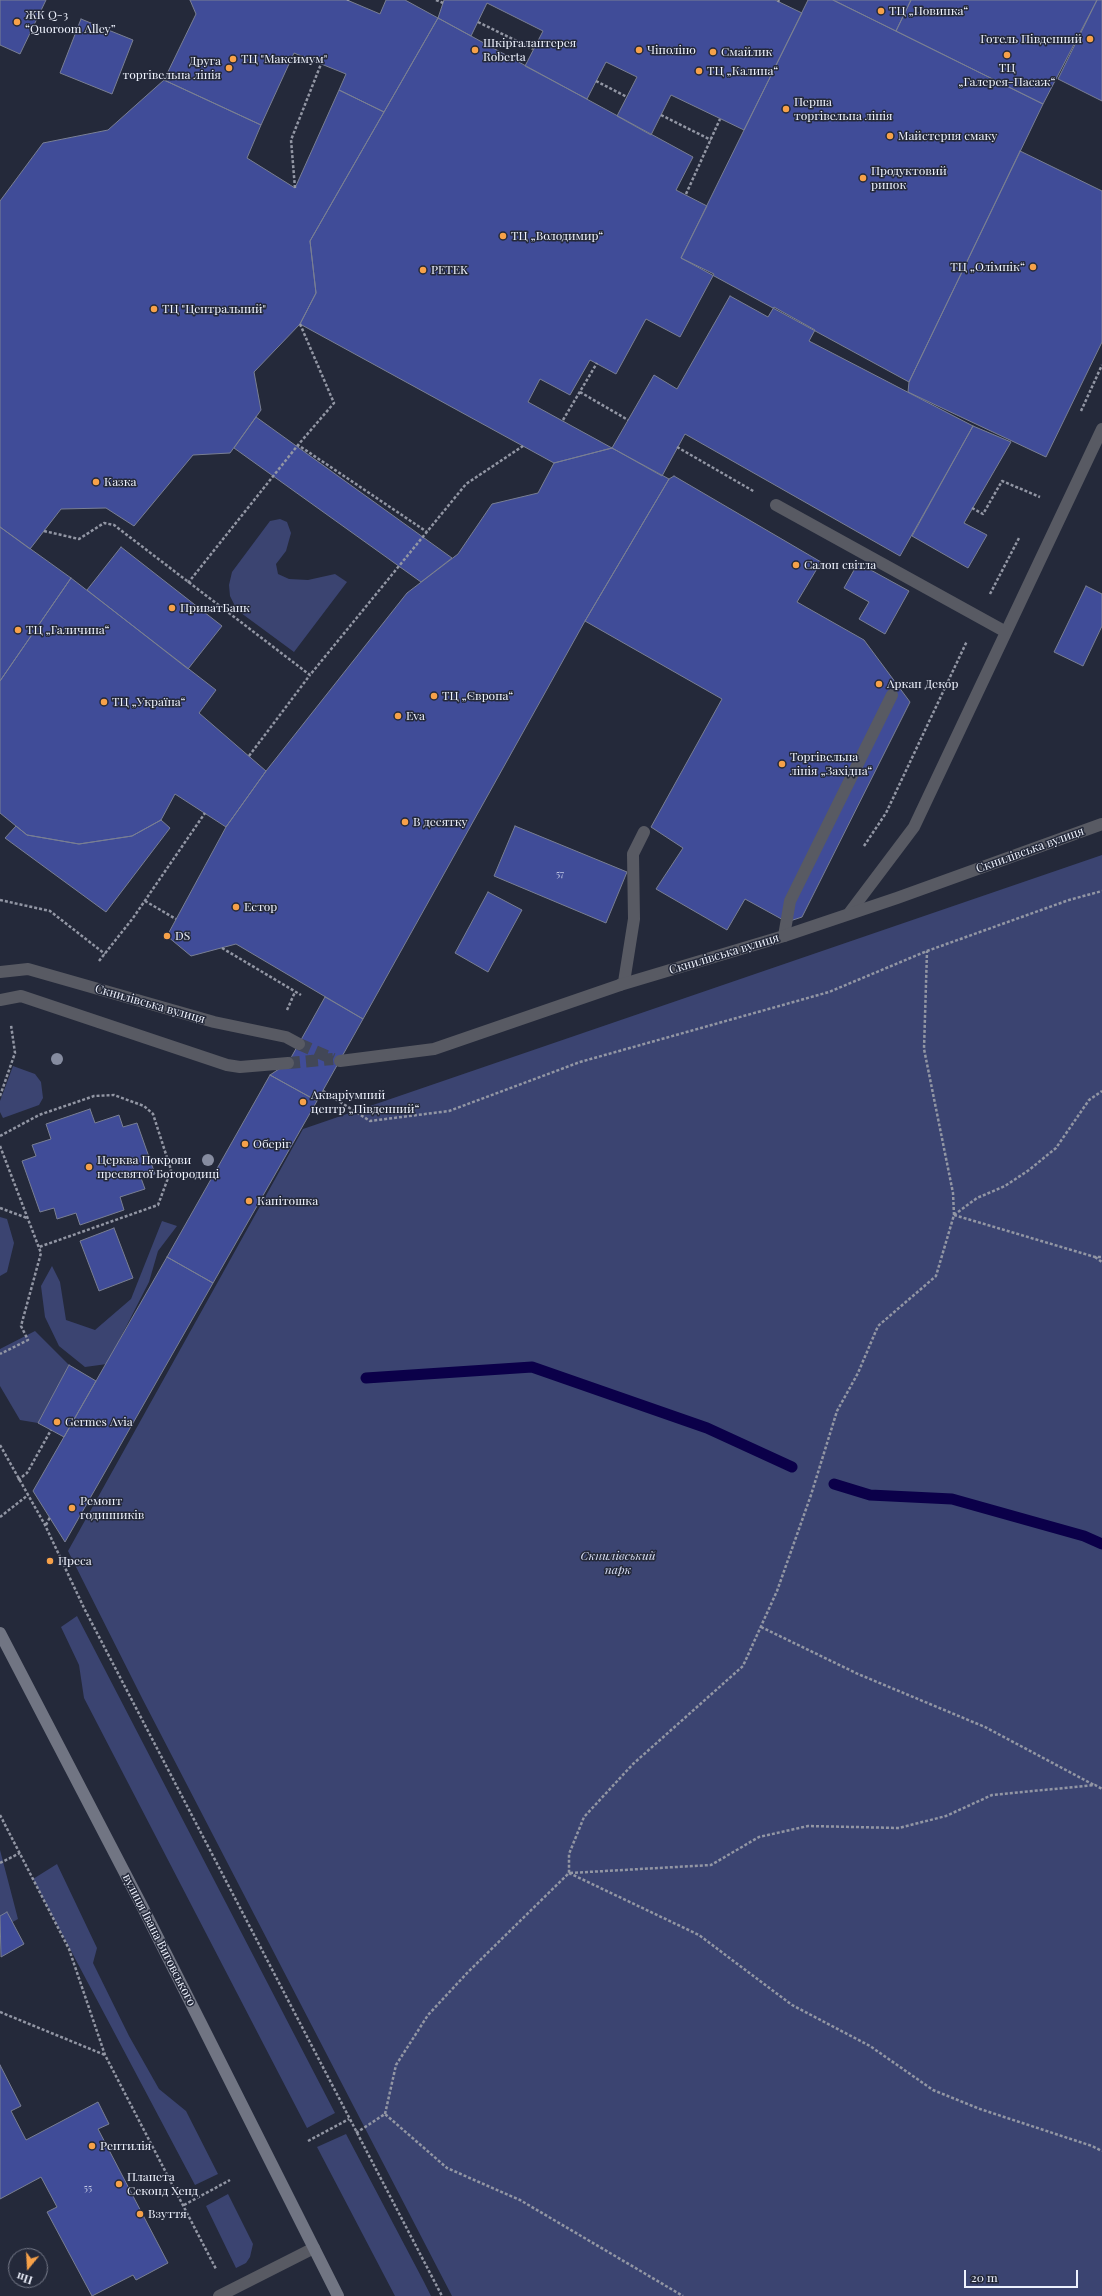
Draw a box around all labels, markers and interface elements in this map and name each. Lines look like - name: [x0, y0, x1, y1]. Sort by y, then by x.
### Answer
- place label: ТЦ „Новинка“: [889, 4, 968, 18]
- marker: ТЦ „Новинка“: [876, 6, 886, 16]
- place label: ЖК Q-3 “Quoroom Alley”: [25, 8, 116, 36]
- marker: ЖК Q-3 “Quoroom Alley”: [12, 17, 22, 27]
- place label: Готель Південний: [980, 32, 1082, 46]
- marker: Готель Південний: [1085, 34, 1095, 44]
- place label: Шкіргалантерея Roberta: [483, 36, 576, 64]
- place label: Чіполіно: [647, 43, 696, 57]
- marker: Шкіргалантерея Roberta: [470, 45, 480, 55]
- marker: Чіполіно: [634, 45, 644, 55]
- place label: Смайлик: [721, 45, 772, 59]
- marker: Смайлик: [708, 47, 718, 57]
- marker: ТЦ „Галерея-Пасаж“: [1002, 50, 1012, 60]
- place label: ТЦ "Максимум": [241, 52, 327, 66]
- place label: Друга торгівельна лінія: [123, 54, 221, 82]
- marker: ТЦ "Максимум": [228, 54, 238, 64]
- place label: ТЦ „Галерея-Пасаж“: [958, 61, 1056, 89]
- marker: Друга торгівельна лінія: [224, 63, 234, 73]
- place label: ТЦ „Калина“: [707, 64, 778, 78]
- marker: ТЦ „Калина“: [694, 66, 704, 76]
- place label: Перша торгівельна лінія: [794, 95, 892, 123]
- marker: Перша торгівельна лінія: [781, 104, 791, 114]
- place label: Майстерня смаку: [898, 129, 997, 143]
- marker: Майстерня смаку: [885, 131, 895, 141]
- place label: Продуктовий ринок: [871, 164, 947, 192]
- marker: Продуктовий ринок: [858, 173, 868, 183]
- place label: ТЦ „Володимир“: [511, 229, 603, 243]
- marker: ТЦ „Володимир“: [498, 231, 508, 241]
- place label: ТЦ „Олімпік“: [950, 260, 1025, 274]
- marker: ТЦ „Олімпік“: [1028, 262, 1038, 272]
- place label: PETEK: [431, 263, 468, 277]
- marker: PETEK: [418, 265, 428, 275]
- place label: ТЦ "Центральний": [162, 302, 266, 316]
- marker: ТЦ "Центральний": [149, 304, 159, 314]
- place label: Казка: [104, 475, 137, 489]
- marker: Казка: [91, 477, 101, 487]
- place label: Салон світла: [804, 558, 876, 572]
- marker: Салон світла: [791, 560, 801, 570]
- place label: ПриватБанк: [180, 601, 250, 615]
- marker: ПриватБанк: [167, 603, 177, 613]
- place label: ТЦ „Галичина“: [26, 623, 109, 637]
- marker: ТЦ „Галичина“: [13, 625, 23, 635]
- place label: Аркан Декор: [887, 677, 958, 691]
- marker: Аркан Декор: [874, 679, 884, 689]
- place label: ТЦ „Європа“: [442, 689, 513, 703]
- marker: ТЦ „Європа“: [429, 691, 439, 701]
- place label: ТЦ „Україна“: [112, 695, 186, 709]
- marker: ТЦ „Україна“: [99, 697, 109, 707]
- place label: Eva: [406, 709, 425, 723]
- marker: Eva: [393, 711, 403, 721]
- place label: Торгівельна лінія „Західна“: [790, 750, 872, 778]
- marker: Торгівельна лінія „Західна“: [777, 759, 787, 769]
- place label: В десятку: [413, 815, 468, 829]
- marker: В десятку: [400, 817, 410, 827]
- street label: Скнилівська вулиця: [974, 824, 1086, 876]
- house number: 57: [556, 868, 564, 880]
- place label: Естор: [244, 900, 277, 914]
- marker: Естор: [231, 902, 241, 912]
- place label: DS: [175, 929, 190, 943]
- street label: Скнилівська вулиця: [667, 930, 781, 978]
- marker: DS: [162, 931, 172, 941]
- street label: Скнилівська вулиця: [93, 981, 207, 1027]
- place label: Акваріумний центр „Південний“: [311, 1088, 420, 1116]
- marker: Акваріумний центр „Південний“: [298, 1097, 308, 1107]
- place label: Оберіг: [253, 1137, 291, 1151]
- marker: Оберіг: [240, 1139, 250, 1149]
- place label: Церква Покрови пресвятої Богородиці: [97, 1153, 219, 1181]
- marker: Церква Покрови пресвятої Богородиці: [84, 1162, 94, 1172]
- place label: Капітошка: [257, 1194, 318, 1208]
- marker: Капітошка: [244, 1196, 254, 1206]
- place label: Germes Avia: [65, 1415, 133, 1429]
- marker: Germes Avia: [52, 1417, 62, 1427]
- place label: Ремонт годинників: [80, 1494, 144, 1522]
- marker: Ремонт годинників: [67, 1503, 77, 1513]
- park label: Скнилівський парк: [580, 1549, 656, 1577]
- place label: Преса: [58, 1554, 92, 1568]
- marker: Преса: [45, 1556, 55, 1566]
- street label: вулиця Івана Виговського: [119, 1872, 199, 2008]
- place label: Рептилія: [100, 2139, 151, 2153]
- marker: Рептилія: [87, 2141, 97, 2151]
- place label: Планета Секонд Хенд: [127, 2170, 198, 2198]
- marker: Планета Секонд Хенд: [114, 2179, 124, 2189]
- house number: 55: [84, 2182, 92, 2194]
- place label: Взуття: [148, 2207, 187, 2221]
- marker: Взуття: [135, 2209, 145, 2219]
- north arrow: [8, 2248, 48, 2288]
- scale bar: [966, 2262, 1080, 2288]
- text: Пн: [15, 2269, 34, 2289]
- text: 20 m: [971, 2269, 998, 2285]

